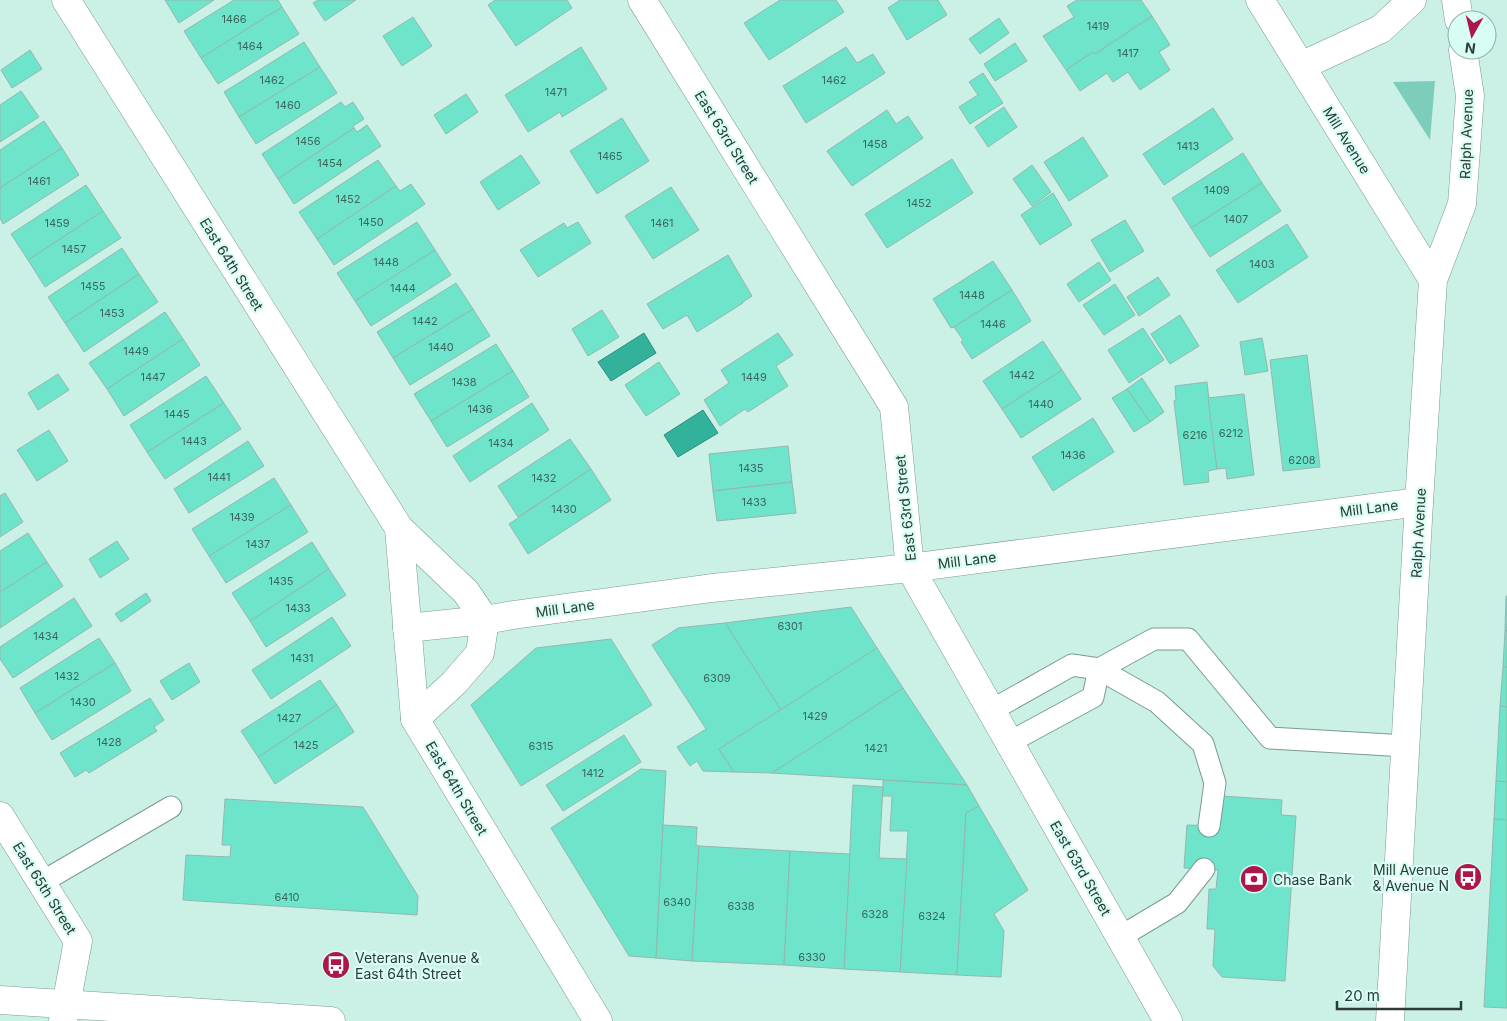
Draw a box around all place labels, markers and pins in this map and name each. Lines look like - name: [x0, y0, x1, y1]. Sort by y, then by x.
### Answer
- place label: Mill Avenue & Avenue N: [1372, 861, 1449, 894]
- bus stop icon: Mill Avenue & Avenue N: [1453, 862, 1483, 892]
- bank icon: Chase Bank: [1239, 864, 1269, 894]
- place label: Chase Bank: [1273, 871, 1352, 888]
- place label: Veterans Avenue & East 64th Street: [355, 949, 480, 982]
- bus stop icon: Veterans Avenue & East 64th Street: [321, 950, 351, 980]

